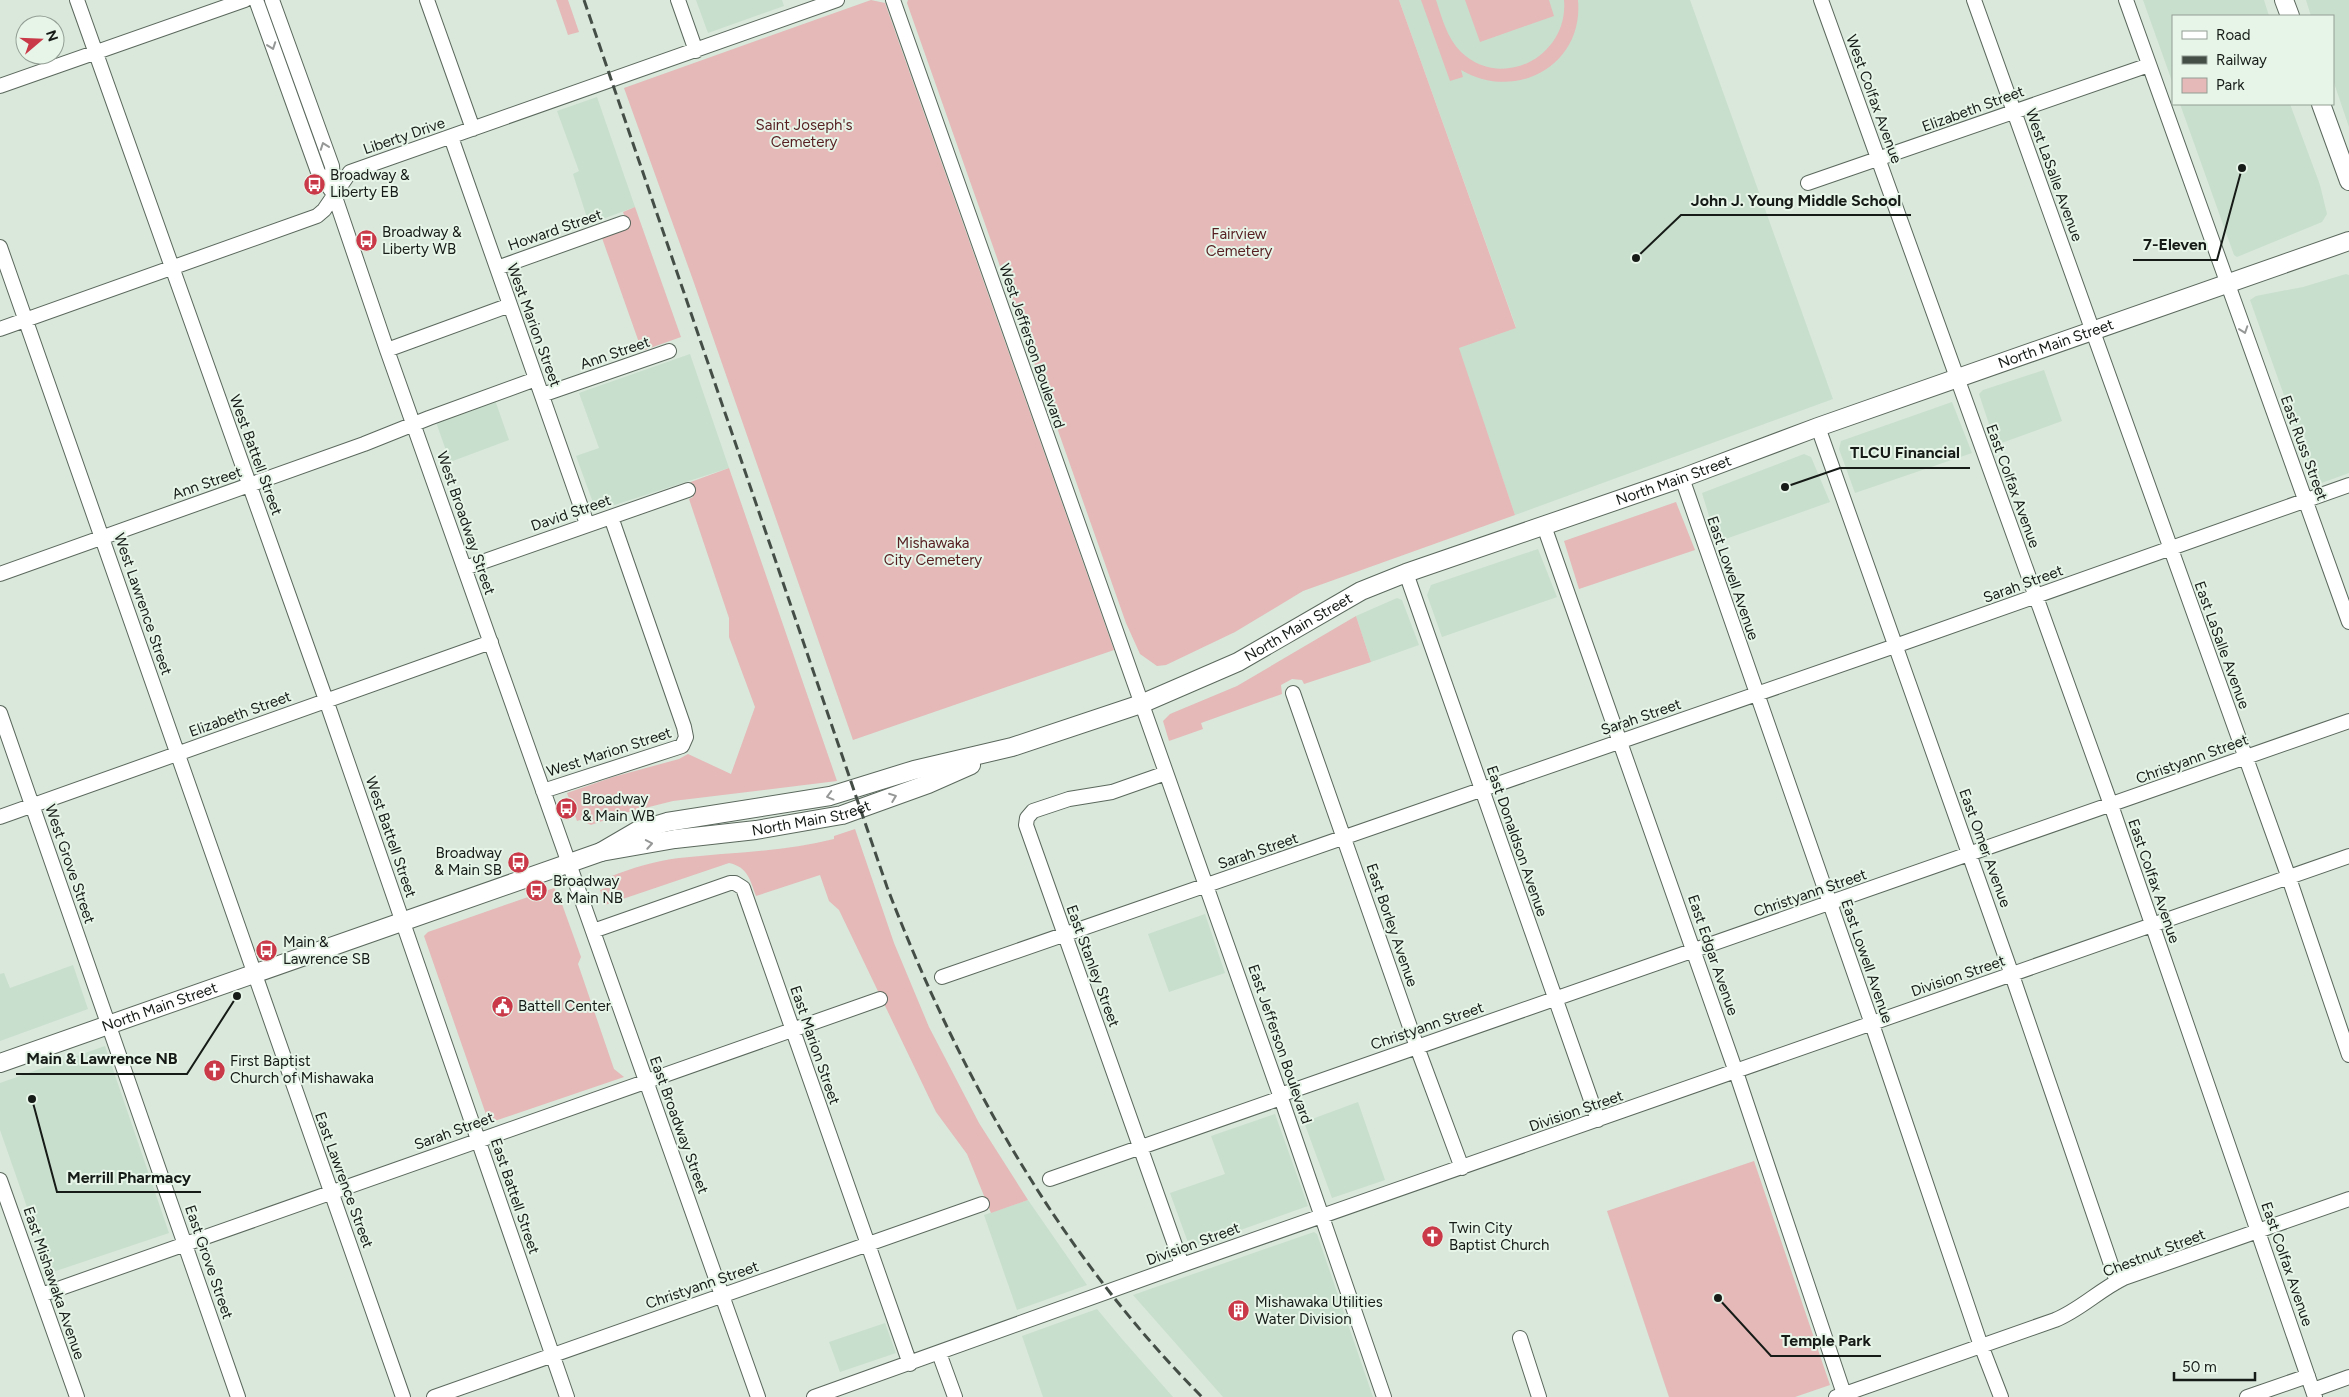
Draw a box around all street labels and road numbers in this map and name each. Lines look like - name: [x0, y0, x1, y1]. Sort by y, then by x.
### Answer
- street label: West Colfax Avenue: [1842, 32, 1906, 166]
- street label: Elizabeth Street: [1919, 82, 2027, 136]
- street label: West LaSalle Avenue: [2022, 106, 2086, 244]
- street label: Liberty Drive: [361, 114, 447, 158]
- street label: Howard Street: [505, 205, 605, 255]
- street label: West Marion Street: [503, 261, 565, 389]
- street label: West Jefferson Boulevard: [995, 261, 1069, 431]
- street label: North Main Street: [1996, 315, 2116, 372]
- street label: Ann Street: [578, 333, 653, 373]
- street label: West Battell Street: [226, 392, 286, 518]
- street label: East Russ Street: [2277, 393, 2331, 503]
- street label: East Colfax Avenue: [1982, 422, 2044, 550]
- street label: West Broadway Street: [433, 449, 499, 597]
- street label: North Main Street: [1614, 451, 1734, 509]
- street label: Ann Street: [170, 463, 245, 503]
- street label: David Street: [529, 491, 614, 535]
- street label: East Lowell Avenue: [1703, 514, 1763, 642]
- street label: West Lawrence Street: [110, 531, 176, 678]
- street label: Sarah Street: [1981, 561, 2066, 607]
- street label: East LaSalle Avenue: [2191, 579, 2253, 711]
- street label: North Main Street: [1241, 589, 1356, 665]
- street label: Elizabeth Street: [186, 687, 294, 741]
- street label: Sarah Street: [1599, 695, 1684, 739]
- street label: West Marion Street: [544, 723, 674, 781]
- street label: Christyann Street: [2133, 730, 2251, 788]
- street label: East Donaldson Avenue: [1483, 763, 1551, 919]
- street label: West Battell Street: [362, 774, 420, 900]
- street label: East Omer Avenue: [1955, 786, 2015, 910]
- street label: North Main Street: [750, 796, 873, 840]
- street label: West Grove Street: [41, 802, 99, 926]
- street label: East Colfax Avenue: [2124, 816, 2184, 946]
- street label: Sarah Street: [1216, 829, 1301, 873]
- street label: East Borley Avenue: [1362, 861, 1422, 989]
- street label: Christyann Street: [1751, 865, 1869, 921]
- street label: East Edgar Avenue: [1684, 892, 1742, 1018]
- street label: East Lowell Avenue: [1837, 897, 1897, 1025]
- street label: East Stanley Street: [1063, 902, 1124, 1030]
- street label: Division Street: [1909, 951, 2008, 1001]
- street label: East Jefferson Boulevard: [1244, 962, 1316, 1126]
- street label: North Main Street: [99, 978, 220, 1036]
- street label: East Marion Street: [786, 983, 844, 1107]
- street label: Christyann Street: [1368, 998, 1486, 1054]
- street label: East Broadway Street: [646, 1054, 712, 1197]
- street label: Division Street: [1527, 1086, 1626, 1136]
- street label: Sarah Street: [412, 1108, 497, 1154]
- street label: East Lawrence Street: [311, 1109, 377, 1251]
- street label: East Battell Street: [487, 1136, 543, 1257]
- street label: East Colfax Avenue: [2257, 1199, 2317, 1329]
- street label: East Grove Street: [181, 1203, 237, 1322]
- street label: East Mishawaka Avenue: [19, 1204, 89, 1362]
- street label: Division Street: [1144, 1219, 1243, 1269]
- street label: Chestnut Street: [2100, 1225, 2208, 1281]
- street label: Christyann Street: [643, 1257, 761, 1313]

